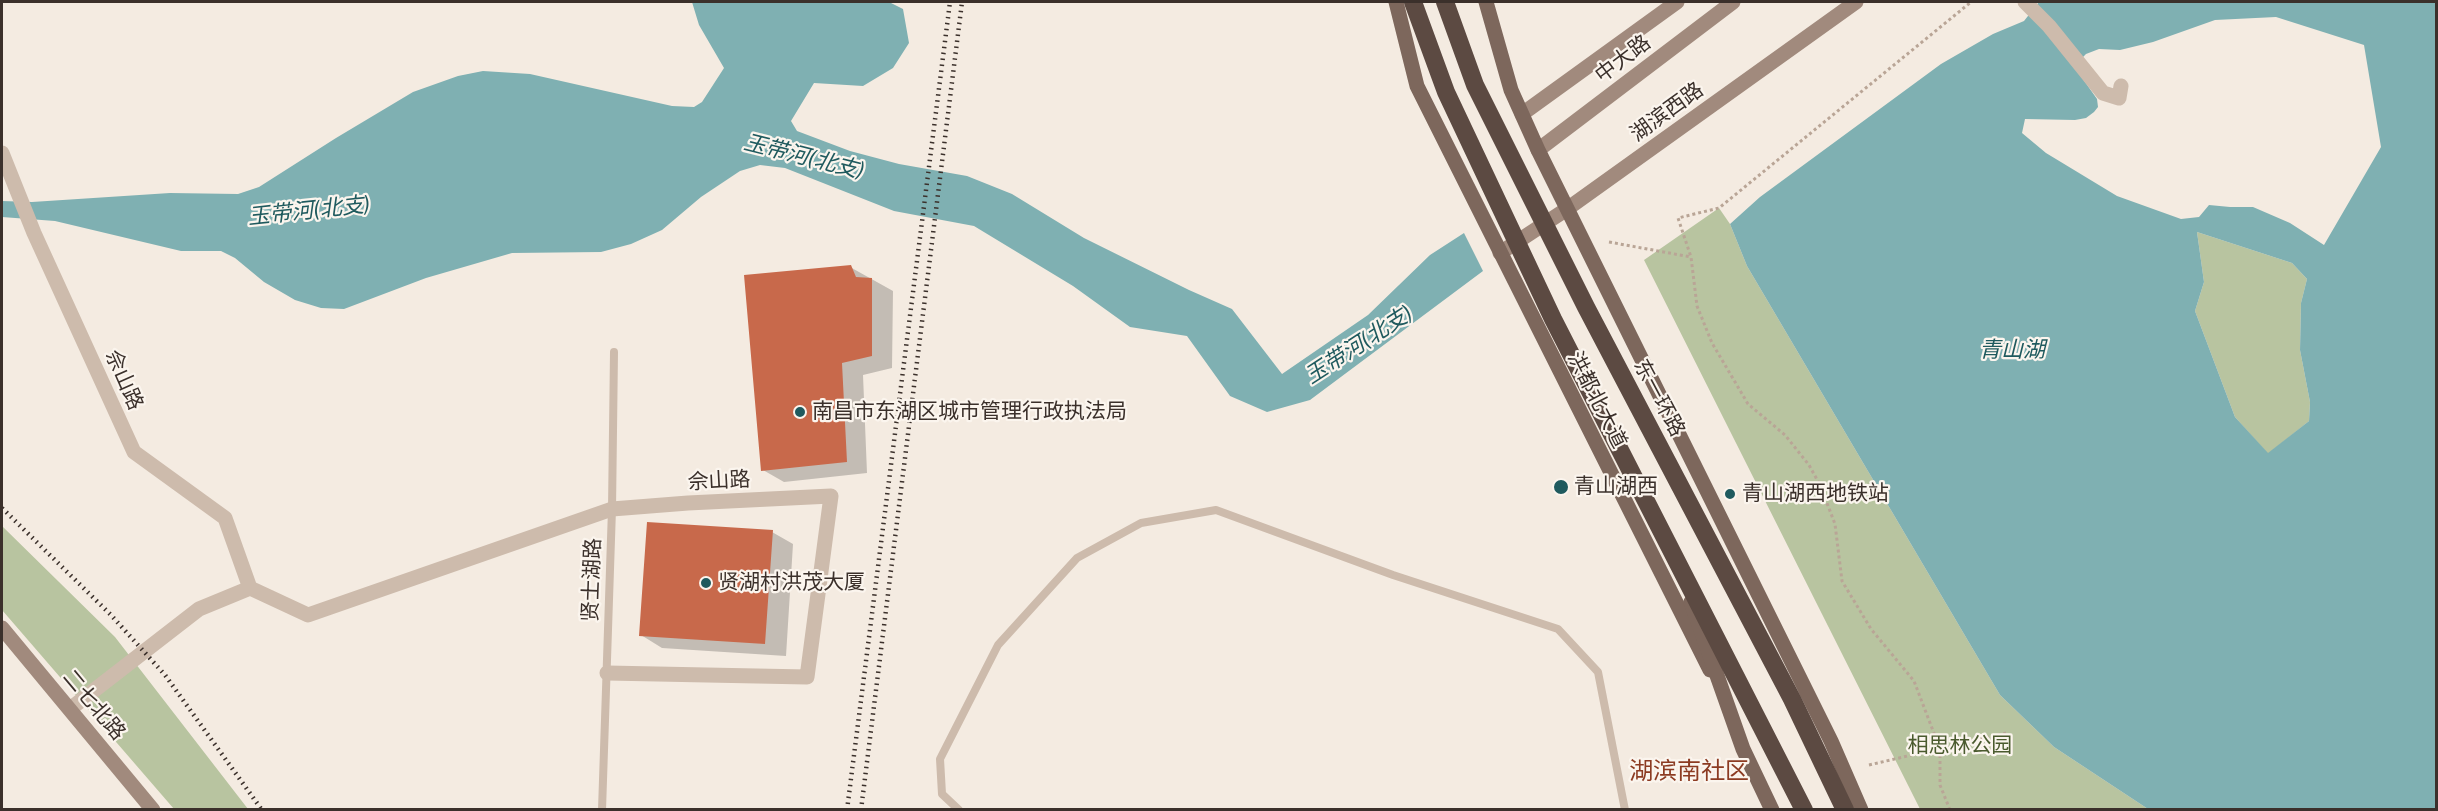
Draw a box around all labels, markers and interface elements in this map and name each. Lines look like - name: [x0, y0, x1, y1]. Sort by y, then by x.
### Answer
- street label: 中大路: [1590, 30, 1656, 88]
- street label: 湖滨西路: [1626, 77, 1708, 147]
- water label: 玉带河(北支): [741, 129, 867, 185]
- water label: 玉带河(北支): [246, 191, 372, 231]
- water label: 玉带河(北支): [1300, 300, 1418, 390]
- water label: 青山湖: [1979, 337, 2045, 363]
- street label: 佘山路: [100, 346, 148, 414]
- street label: 洪都北大道: [1562, 348, 1632, 452]
- street label: 东一环路: [1628, 355, 1690, 441]
- place label: 南昌市东湖区城市管理行政执法局: [812, 399, 1127, 425]
- marker: 南昌市东湖区城市管理行政执法局: [793, 405, 807, 419]
- street label: 佘山路: [687, 467, 751, 495]
- place label: 青山湖西: [1574, 474, 1658, 500]
- marker: 青山湖西: [1552, 478, 1570, 496]
- place label: 青山湖西地铁站: [1742, 481, 1889, 507]
- marker: 青山湖西地铁站: [1723, 487, 1737, 501]
- street label: 贤士湖路: [578, 538, 606, 622]
- place label: 贤湖村洪茂大厦: [718, 570, 865, 596]
- marker: 贤湖村洪茂大厦: [699, 576, 713, 590]
- street label: 二七北路: [57, 665, 131, 745]
- park label: 相思林公园: [1908, 733, 2012, 759]
- district label: 湖滨南社区: [1629, 758, 1749, 786]

